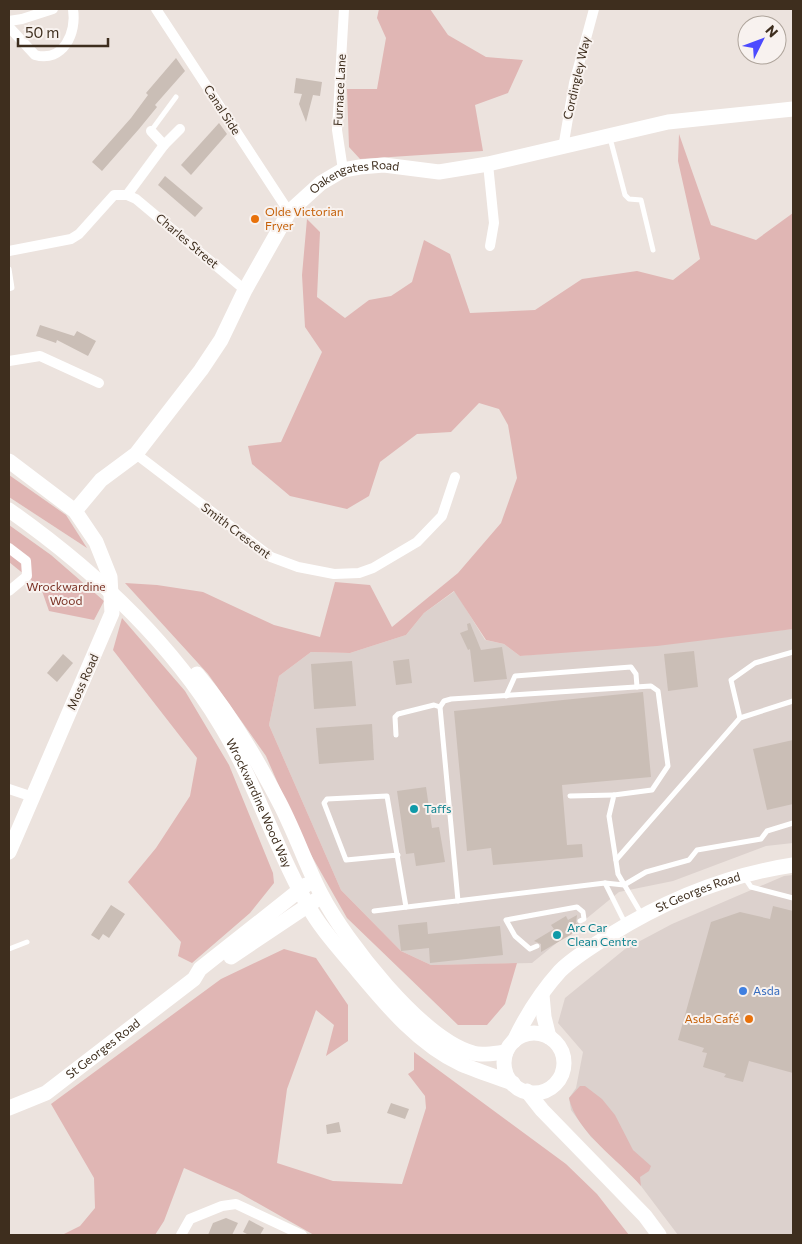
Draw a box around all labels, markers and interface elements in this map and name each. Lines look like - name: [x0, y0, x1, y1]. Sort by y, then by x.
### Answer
- scale bar: [18, 15, 108, 47]
- north arrow: [737, 15, 787, 65]
- text: N: [762, 21, 782, 41]
- text: 50 m: [25, 23, 59, 41]
- street label: Cordingley Way: [560, 35, 592, 121]
- street label: Furnace Lane: [330, 53, 348, 126]
- street label: Canal Side: [202, 82, 244, 137]
- street label: Oakengates Road: [306, 157, 400, 196]
- place label: Olde Victorian Fryer: [265, 204, 344, 232]
- street label: Charles Street: [154, 210, 222, 270]
- marker: Olde Victorian Fryer: [249, 213, 261, 225]
- street label: Smith Crescent: [199, 500, 274, 561]
- park label: Wrockwardine Wood: [26, 579, 106, 607]
- street label: Moss Road: [64, 651, 101, 712]
- street label: Wrockwardine Wood Way: [224, 736, 295, 870]
- place label: Taffs: [424, 801, 451, 815]
- marker: Taffs: [408, 803, 420, 815]
- street label: St Georges Road: [653, 869, 742, 914]
- place label: Arc Car Clean Centre: [567, 920, 637, 948]
- marker: Arc Car Clean Centre: [551, 929, 563, 941]
- place label: Asda: [753, 983, 780, 997]
- marker: Asda: [737, 985, 749, 997]
- place label: Asda Café: [684, 1011, 739, 1025]
- marker: Asda Café: [743, 1013, 755, 1025]
- street label: St Georges Road: [63, 1015, 142, 1081]

